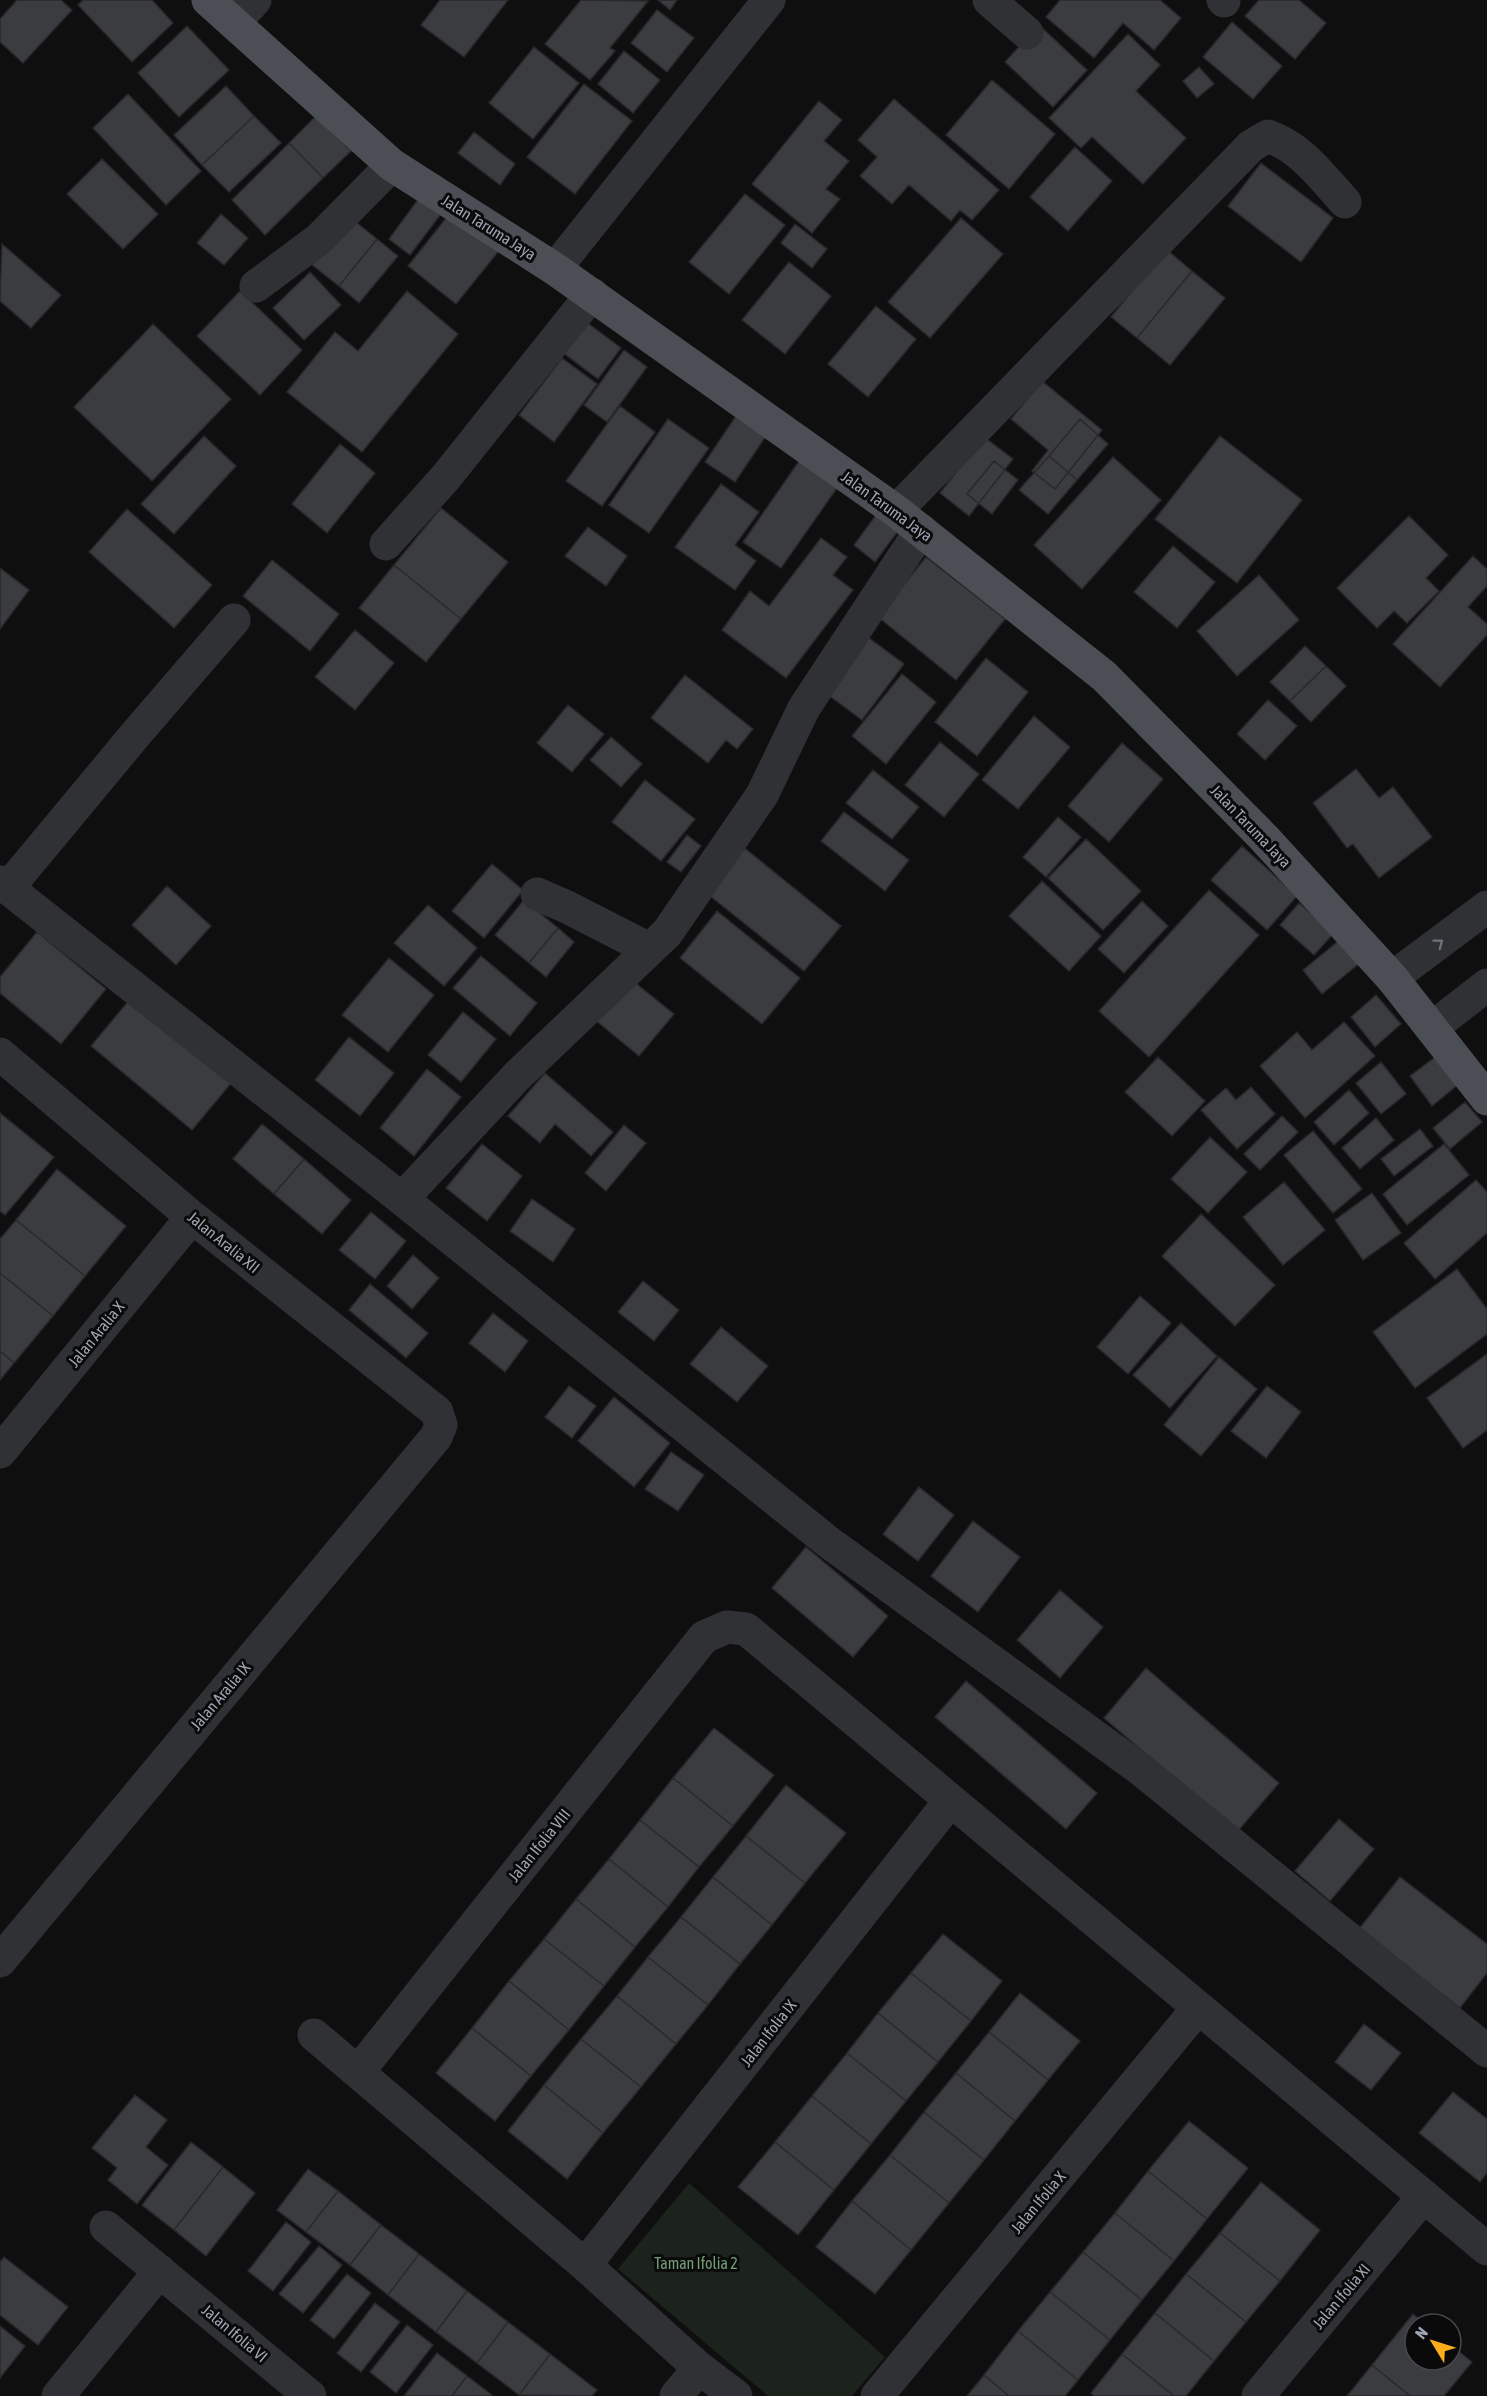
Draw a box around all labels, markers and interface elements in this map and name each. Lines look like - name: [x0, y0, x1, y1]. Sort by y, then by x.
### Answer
- street label: Jalan Taruma Jaya: [438, 191, 539, 264]
- street label: Jalan Taruma Jaya: [838, 467, 936, 546]
- street label: Jalan Taruma Jaya: [1206, 781, 1295, 872]
- one-way arrow: [1432, 939, 1443, 950]
- street label: Jalan Aralia XII: [185, 1208, 263, 1276]
- street label: Jalan Aralia X: [64, 1297, 128, 1370]
- street label: Jalan Aralia IX: [187, 1658, 254, 1733]
- street label: Jalan Ifolia VIII: [504, 1805, 574, 1885]
- street label: Jalan Ifolia IX: [737, 1996, 800, 2070]
- street label: Jalan Ifolia X: [1007, 2167, 1069, 2236]
- park label: Taman Ifolia 2: [654, 2254, 738, 2272]
- street label: Jalan Ifolia XI: [1309, 2260, 1373, 2332]
- street label: Jalan Ifolia VI: [199, 2300, 271, 2366]
- north arrow: [1403, 2312, 1463, 2372]
- text: N: [1411, 2323, 1431, 2342]

